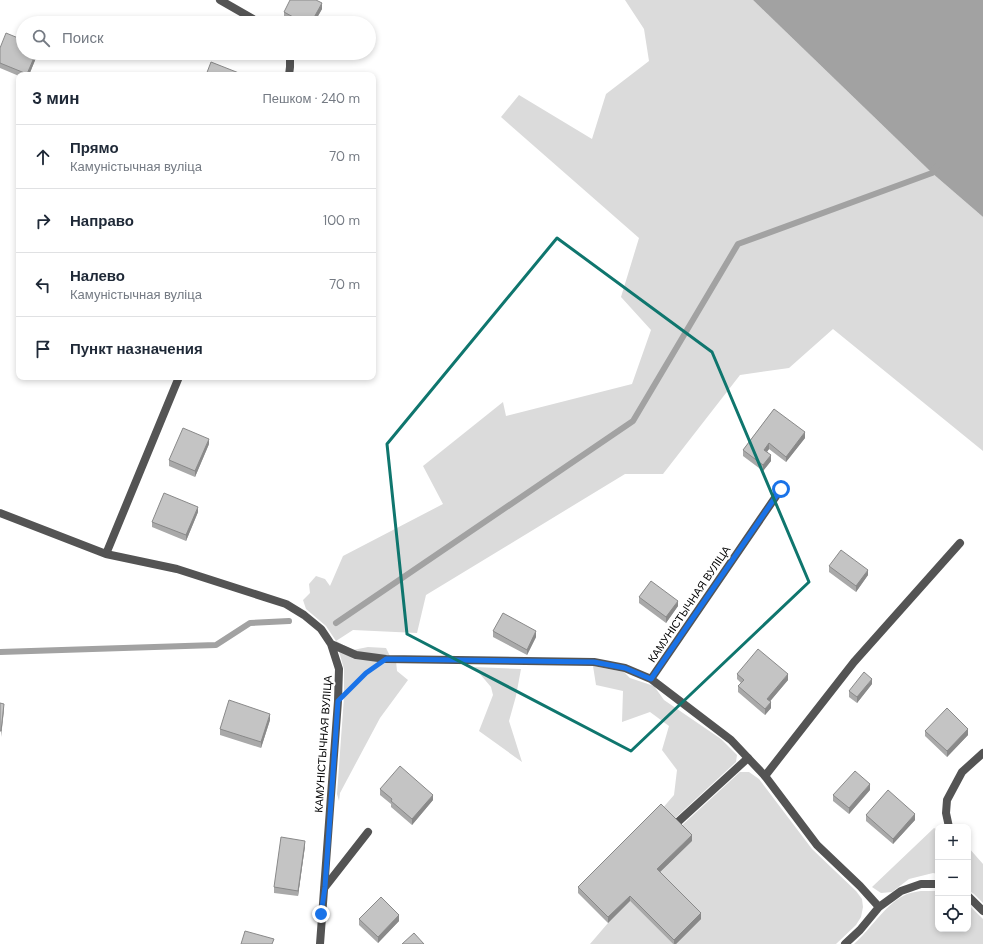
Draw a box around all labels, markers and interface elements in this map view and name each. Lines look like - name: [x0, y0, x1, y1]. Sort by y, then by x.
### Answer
- search box: [16, 16, 376, 60]
- icon: search: [30, 27, 52, 49]
- text: Поиск: [62, 28, 104, 48]
- text: 3 мин: [32, 87, 80, 109]
- text: Пешком · 240 m: [262, 90, 360, 107]
- text: Прямо: [70, 138, 119, 158]
- icon: ahead: [32, 146, 54, 168]
- text: 70 m: [329, 148, 360, 165]
- text: Камуністычная вуліца: [70, 158, 202, 175]
- icon: right: [32, 210, 54, 232]
- text: Направо: [70, 211, 134, 231]
- text: 100 m: [323, 212, 360, 229]
- text: Налево: [70, 266, 125, 286]
- icon: left: [32, 274, 54, 296]
- text: 70 m: [329, 276, 360, 293]
- text: Камуністычная вуліца: [70, 286, 202, 303]
- icon: arrive: [32, 338, 54, 360]
- text: Пункт назначения: [70, 339, 203, 359]
- route start: [772, 480, 790, 498]
- street label: КАМУНІСТЫЧНАЯ ВУЛІЦА: [645, 542, 734, 665]
- street label: КАМУНІСТЫЧНАЯ ВУЛІЦА: [311, 674, 335, 813]
- map controls: [935, 824, 971, 932]
- button: +: [935, 824, 971, 860]
- button: −: [935, 860, 971, 896]
- button: locate: [935, 896, 971, 932]
- route end: [312, 905, 330, 923]

